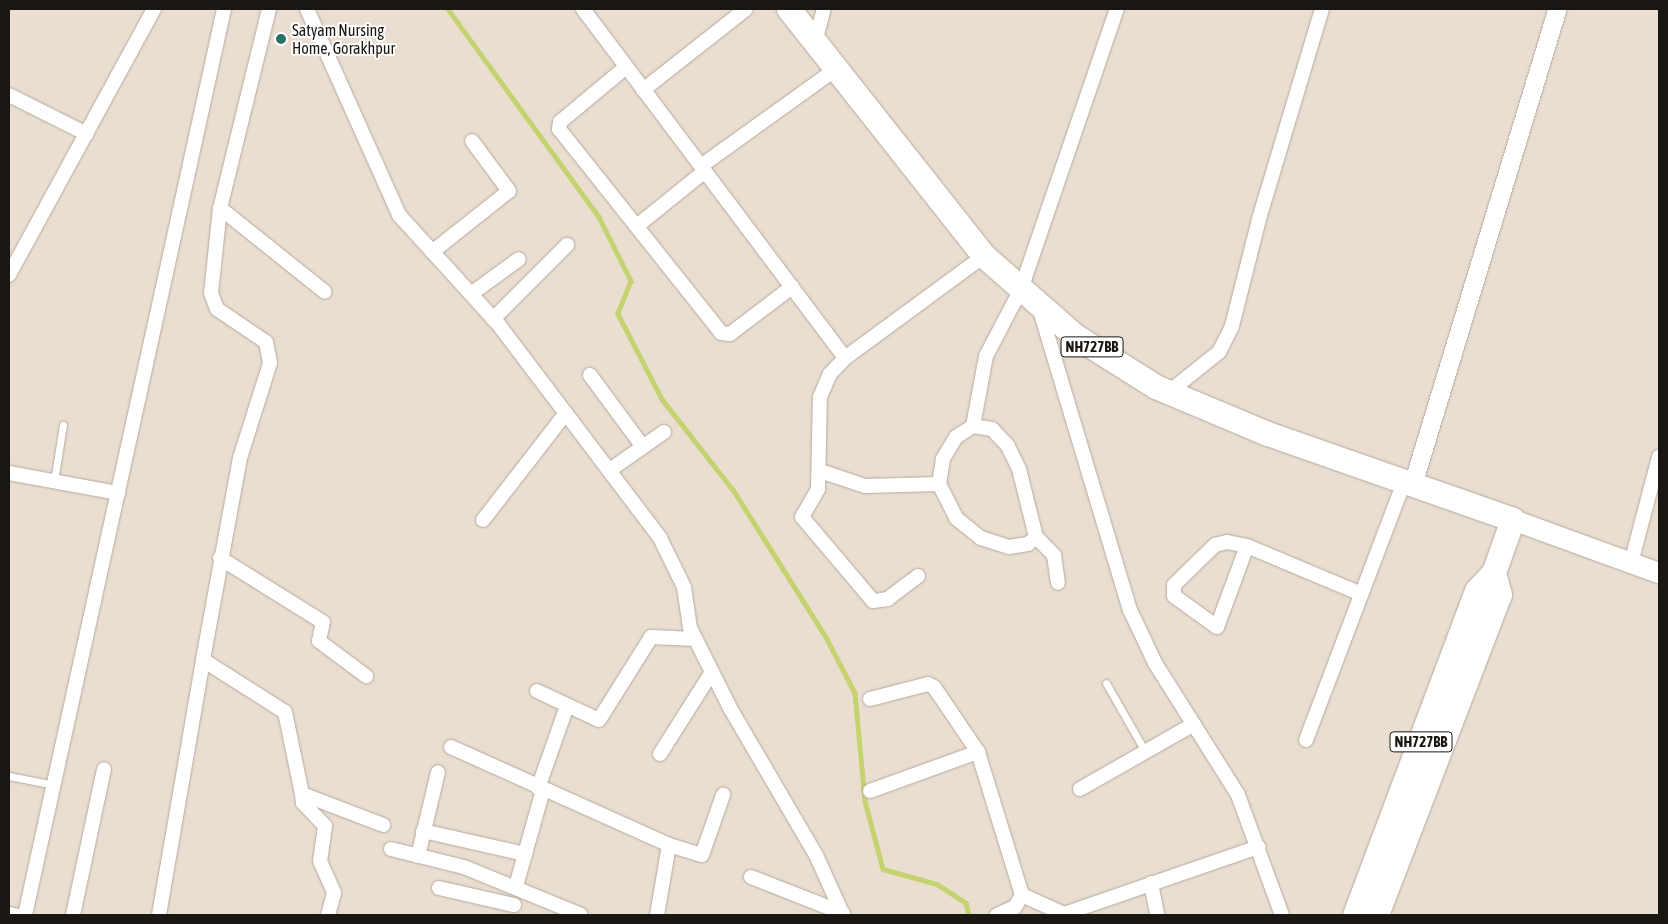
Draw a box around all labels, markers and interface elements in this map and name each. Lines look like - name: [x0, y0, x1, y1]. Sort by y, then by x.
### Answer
- place label: Satyam Nursing Home, Gorakhpur: [292, 20, 395, 58]
- marker: Satyam Nursing Home, Gorakhpur: [274, 32, 288, 46]
- road number: NH727BB: [1060, 334, 1124, 360]
- road number: NH727BB: [1388, 730, 1454, 754]

